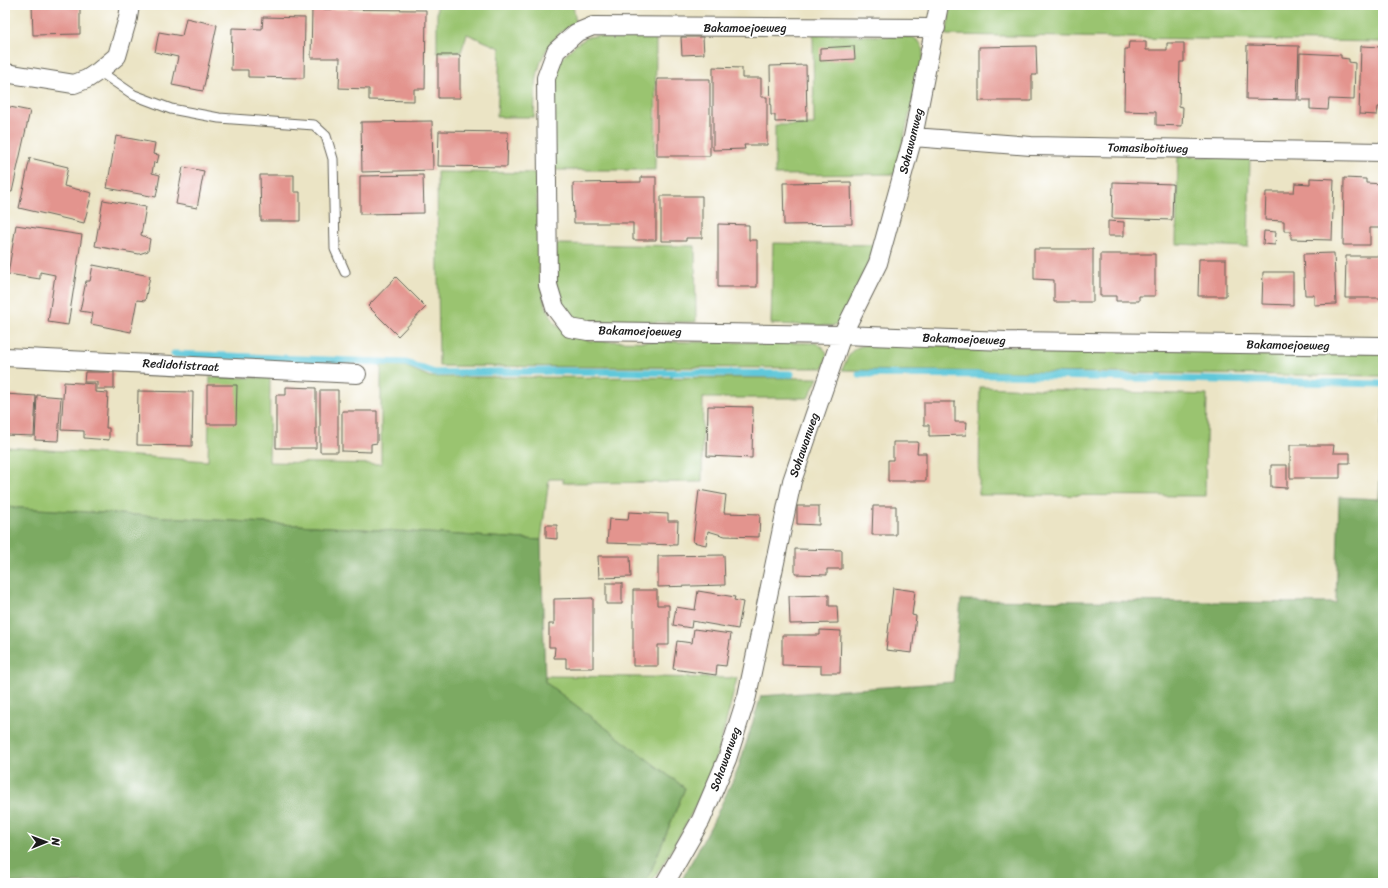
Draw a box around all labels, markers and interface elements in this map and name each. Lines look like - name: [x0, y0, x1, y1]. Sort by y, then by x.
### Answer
- street label: Bakamoejoeweg: [703, 17, 787, 39]
- street label: Sohawanweg: [892, 106, 930, 176]
- street label: Tomasiboitiweg: [1107, 136, 1189, 160]
- street label: Bakamoejoeweg: [598, 319, 682, 343]
- street label: Bakamoejoeweg: [922, 327, 1006, 351]
- street label: Bakamoejoeweg: [1246, 333, 1330, 357]
- street label: Redidotistraat: [142, 352, 220, 378]
- street label: Sohawanweg: [783, 410, 825, 480]
- street label: Sohawanweg: [703, 724, 747, 794]
- north arrow: [26, 822, 66, 862]
- text: N: [46, 837, 65, 846]

